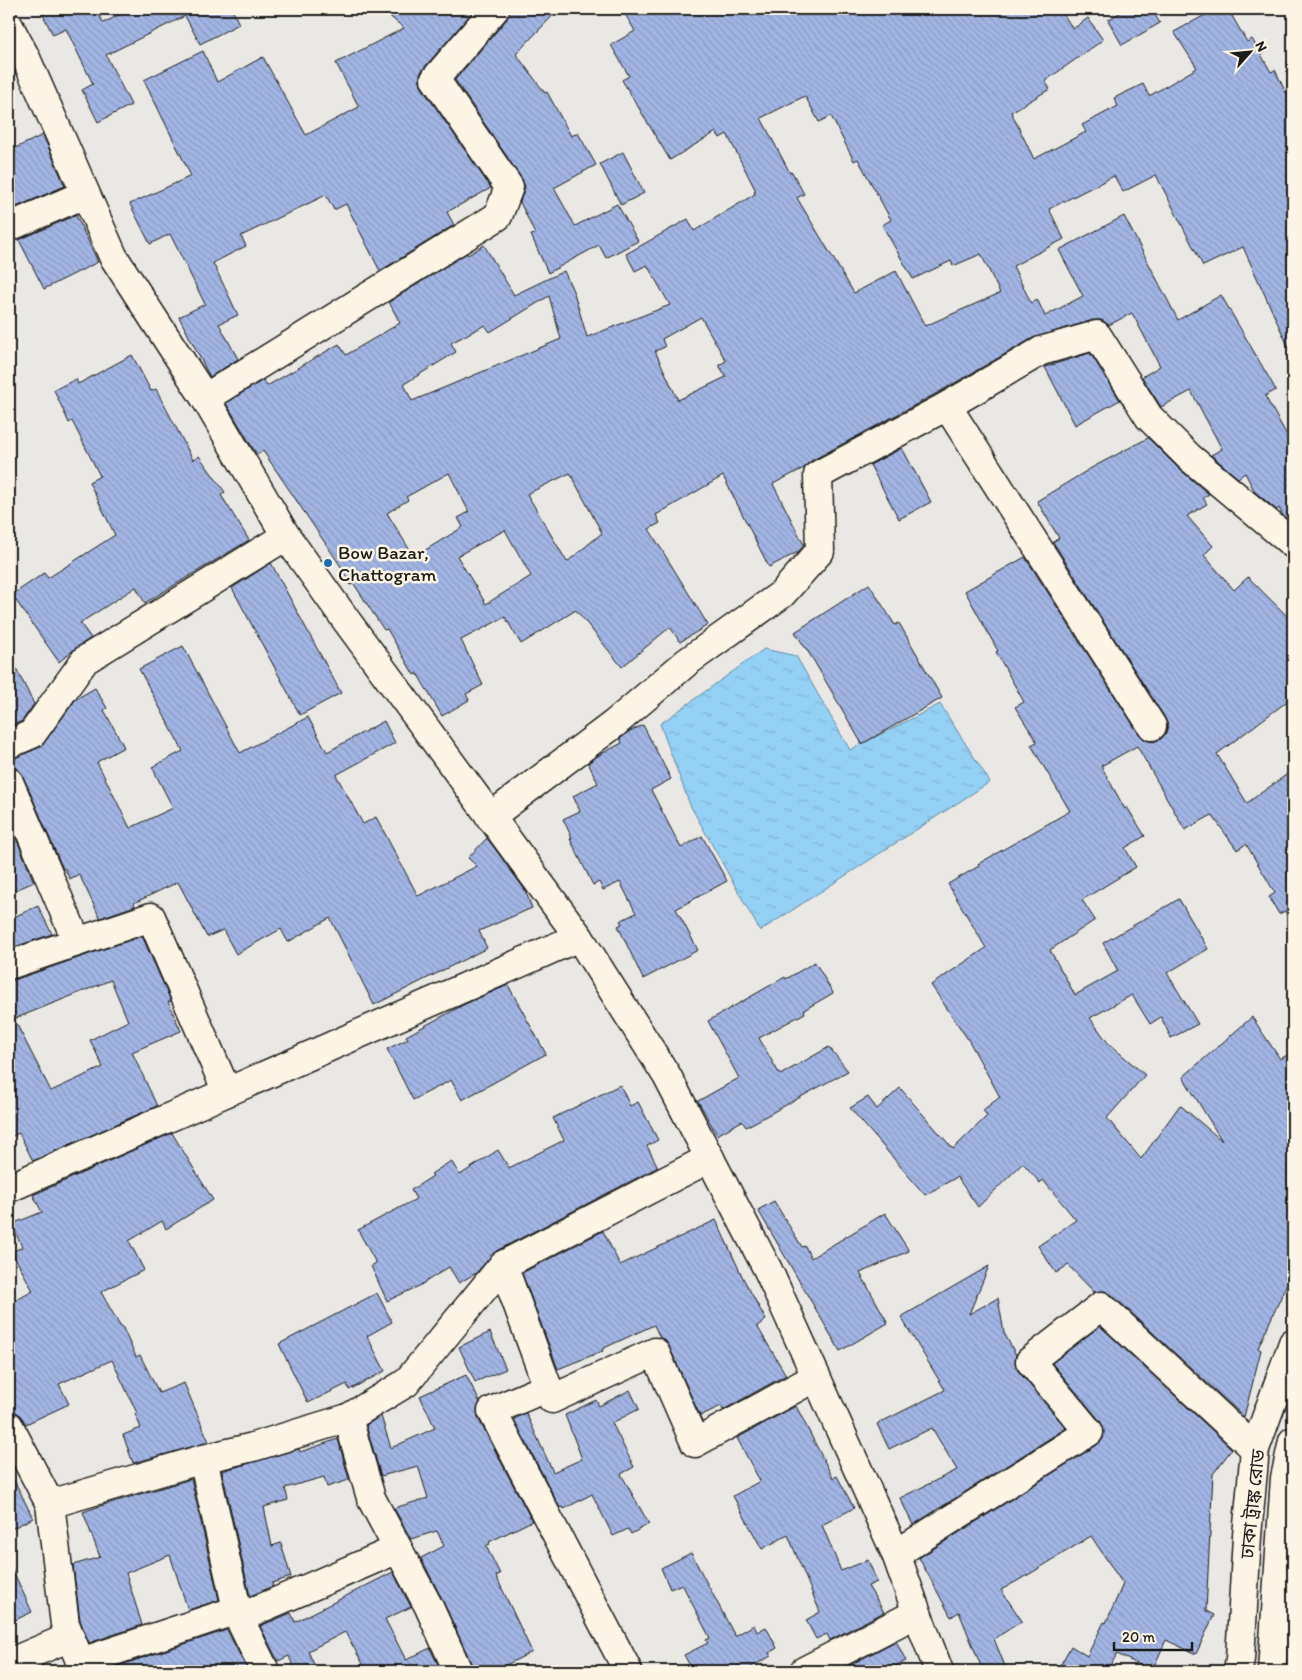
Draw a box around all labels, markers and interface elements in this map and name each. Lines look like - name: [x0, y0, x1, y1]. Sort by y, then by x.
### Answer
- north arrow: [1224, 28, 1274, 78]
- text: N: [1251, 38, 1271, 54]
- place label: Bow Bazar, Chattogram: [338, 541, 437, 586]
- marker: Bow Bazar, Chattogram: [322, 557, 334, 569]
- street label: ঢাকা ট্রাঙ্ক রোড: [1235, 1448, 1270, 1561]
- scale bar: [1114, 1620, 1192, 1652]
- text: 20 m: [1122, 1628, 1156, 1646]

